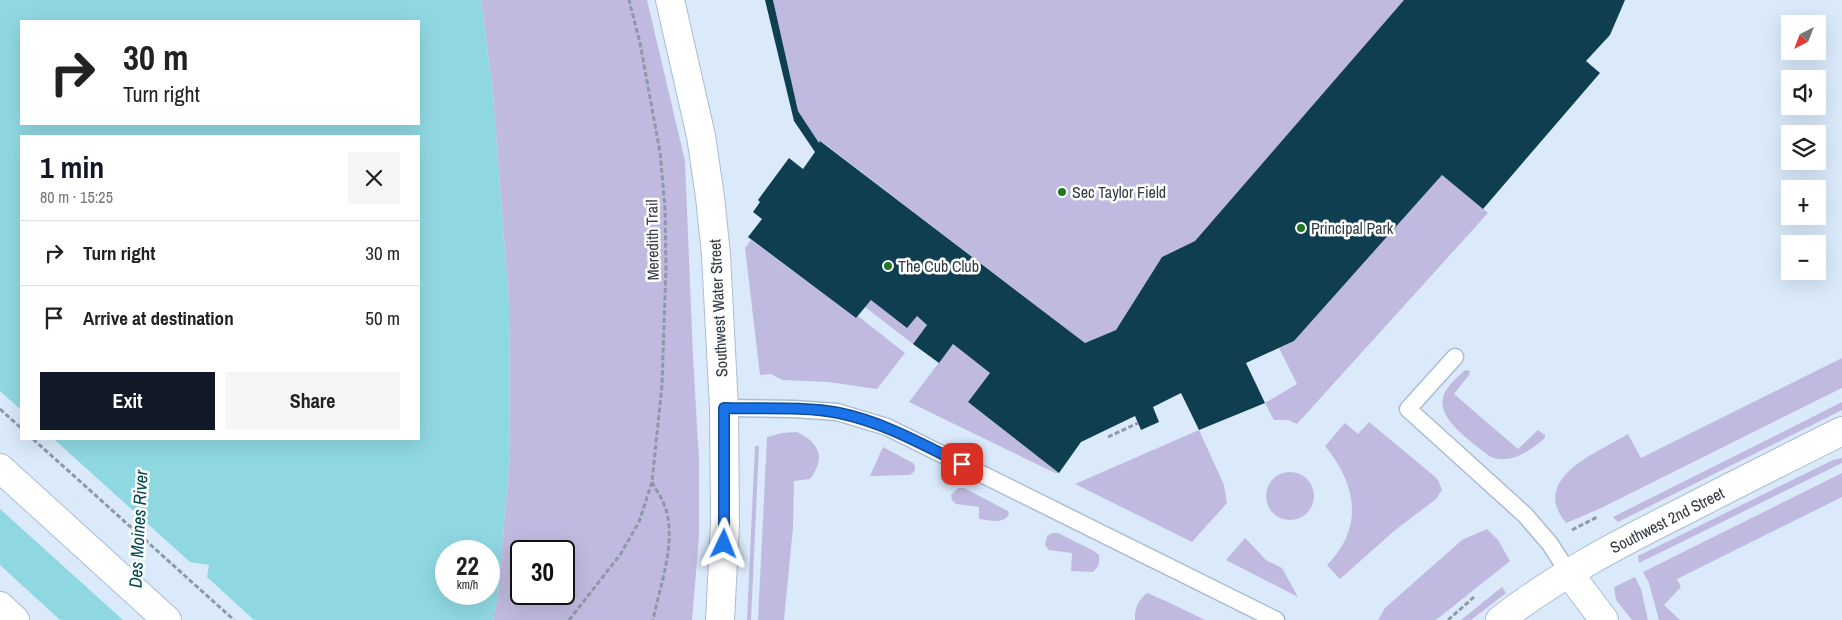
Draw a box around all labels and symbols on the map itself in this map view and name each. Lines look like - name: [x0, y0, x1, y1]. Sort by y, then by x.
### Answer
- north arrow: [1781, 15, 1826, 60]
- place label: Sec Taylor Field: [1072, 181, 1166, 203]
- marker: Sec Taylor Field: [1056, 186, 1068, 198]
- street label: Meredith Trail: [640, 199, 664, 281]
- place label: Principal Park: [1311, 217, 1394, 239]
- marker: Principal Park: [1295, 222, 1307, 234]
- street label: Southwest Water Street: [703, 238, 733, 378]
- place label: The Cub Club: [898, 255, 979, 277]
- marker: The Cub Club: [882, 260, 894, 272]
- pin: [941, 443, 983, 485]
- water label: Des Moines River: [122, 468, 154, 589]
- street label: Southwest 2nd Street: [1606, 482, 1728, 558]
- position arrow: [697, 517, 749, 569]
- speed limit sign: 30: [510, 540, 575, 605]

